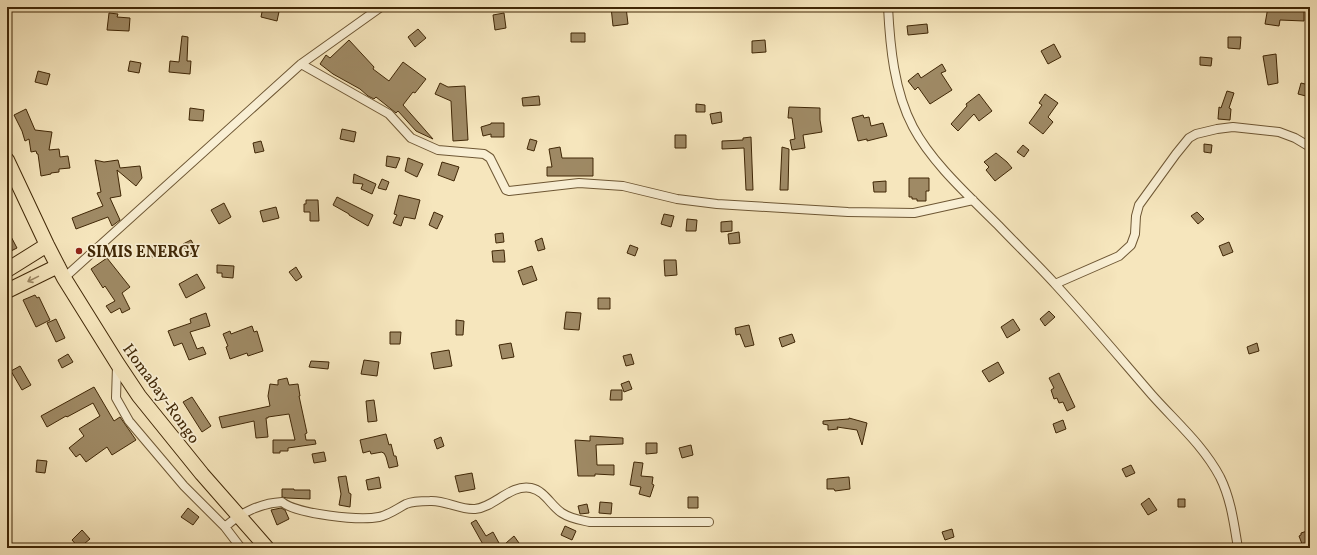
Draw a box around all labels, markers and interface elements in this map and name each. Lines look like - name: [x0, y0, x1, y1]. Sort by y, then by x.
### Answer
- place label: SIMIS ENERGY: [87, 242, 200, 264]
- marker: SIMIS ENERGY: [74, 246, 84, 256]
- one-way arrow: [27, 276, 39, 283]
- street label: Homabay-Rongo: [117, 340, 204, 449]

